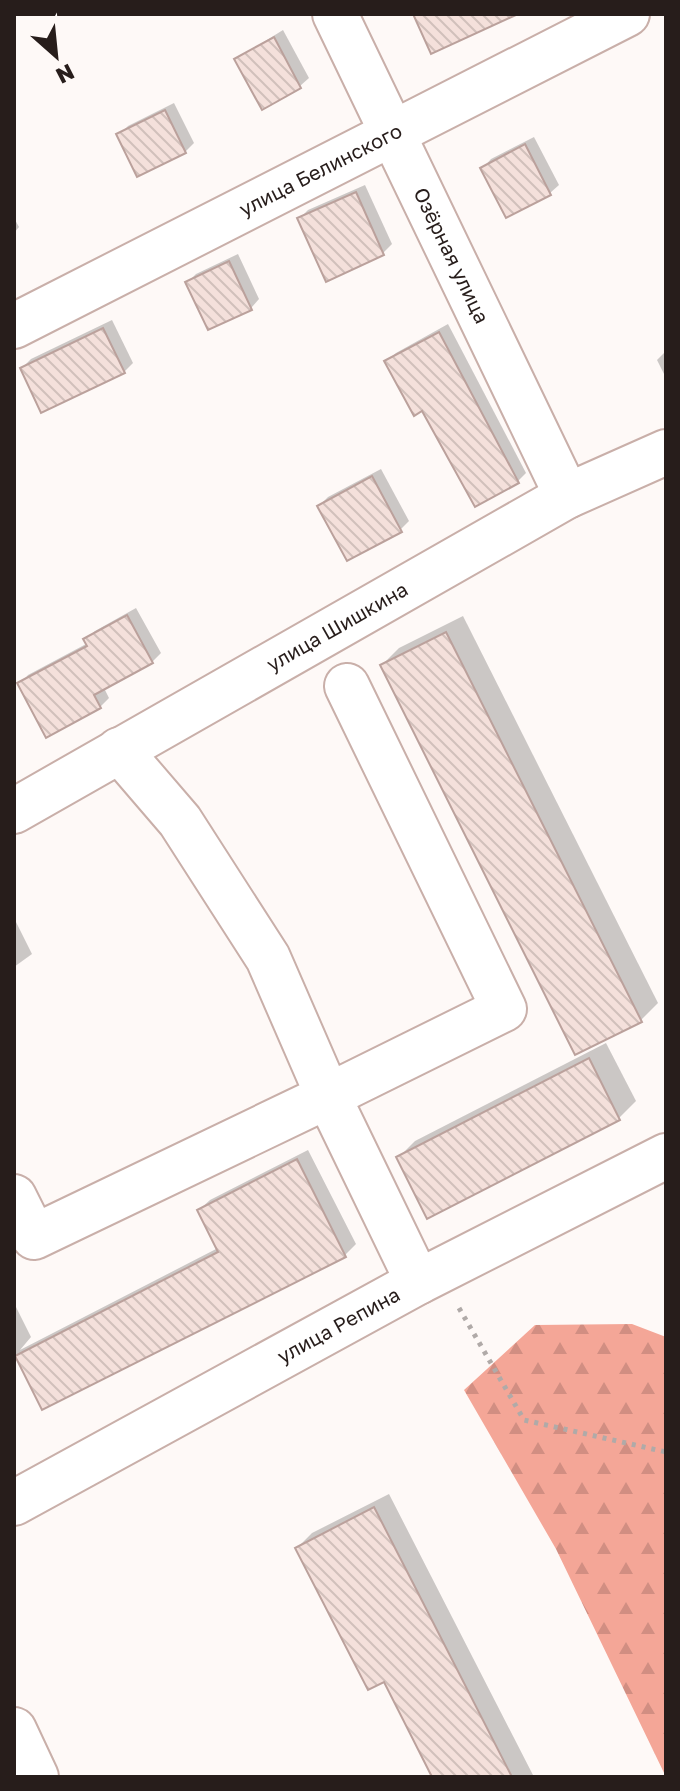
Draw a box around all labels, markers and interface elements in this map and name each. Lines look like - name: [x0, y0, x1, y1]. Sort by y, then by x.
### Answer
- north arrow: [16, 16, 96, 96]
- text: N: [52, 58, 79, 90]
- street label: улица Белинского: [235, 118, 406, 220]
- street label: Озёрная улица: [409, 183, 495, 327]
- street label: улица Шишкина: [262, 576, 412, 676]
- street label: улица Репина: [273, 1281, 403, 1368]

